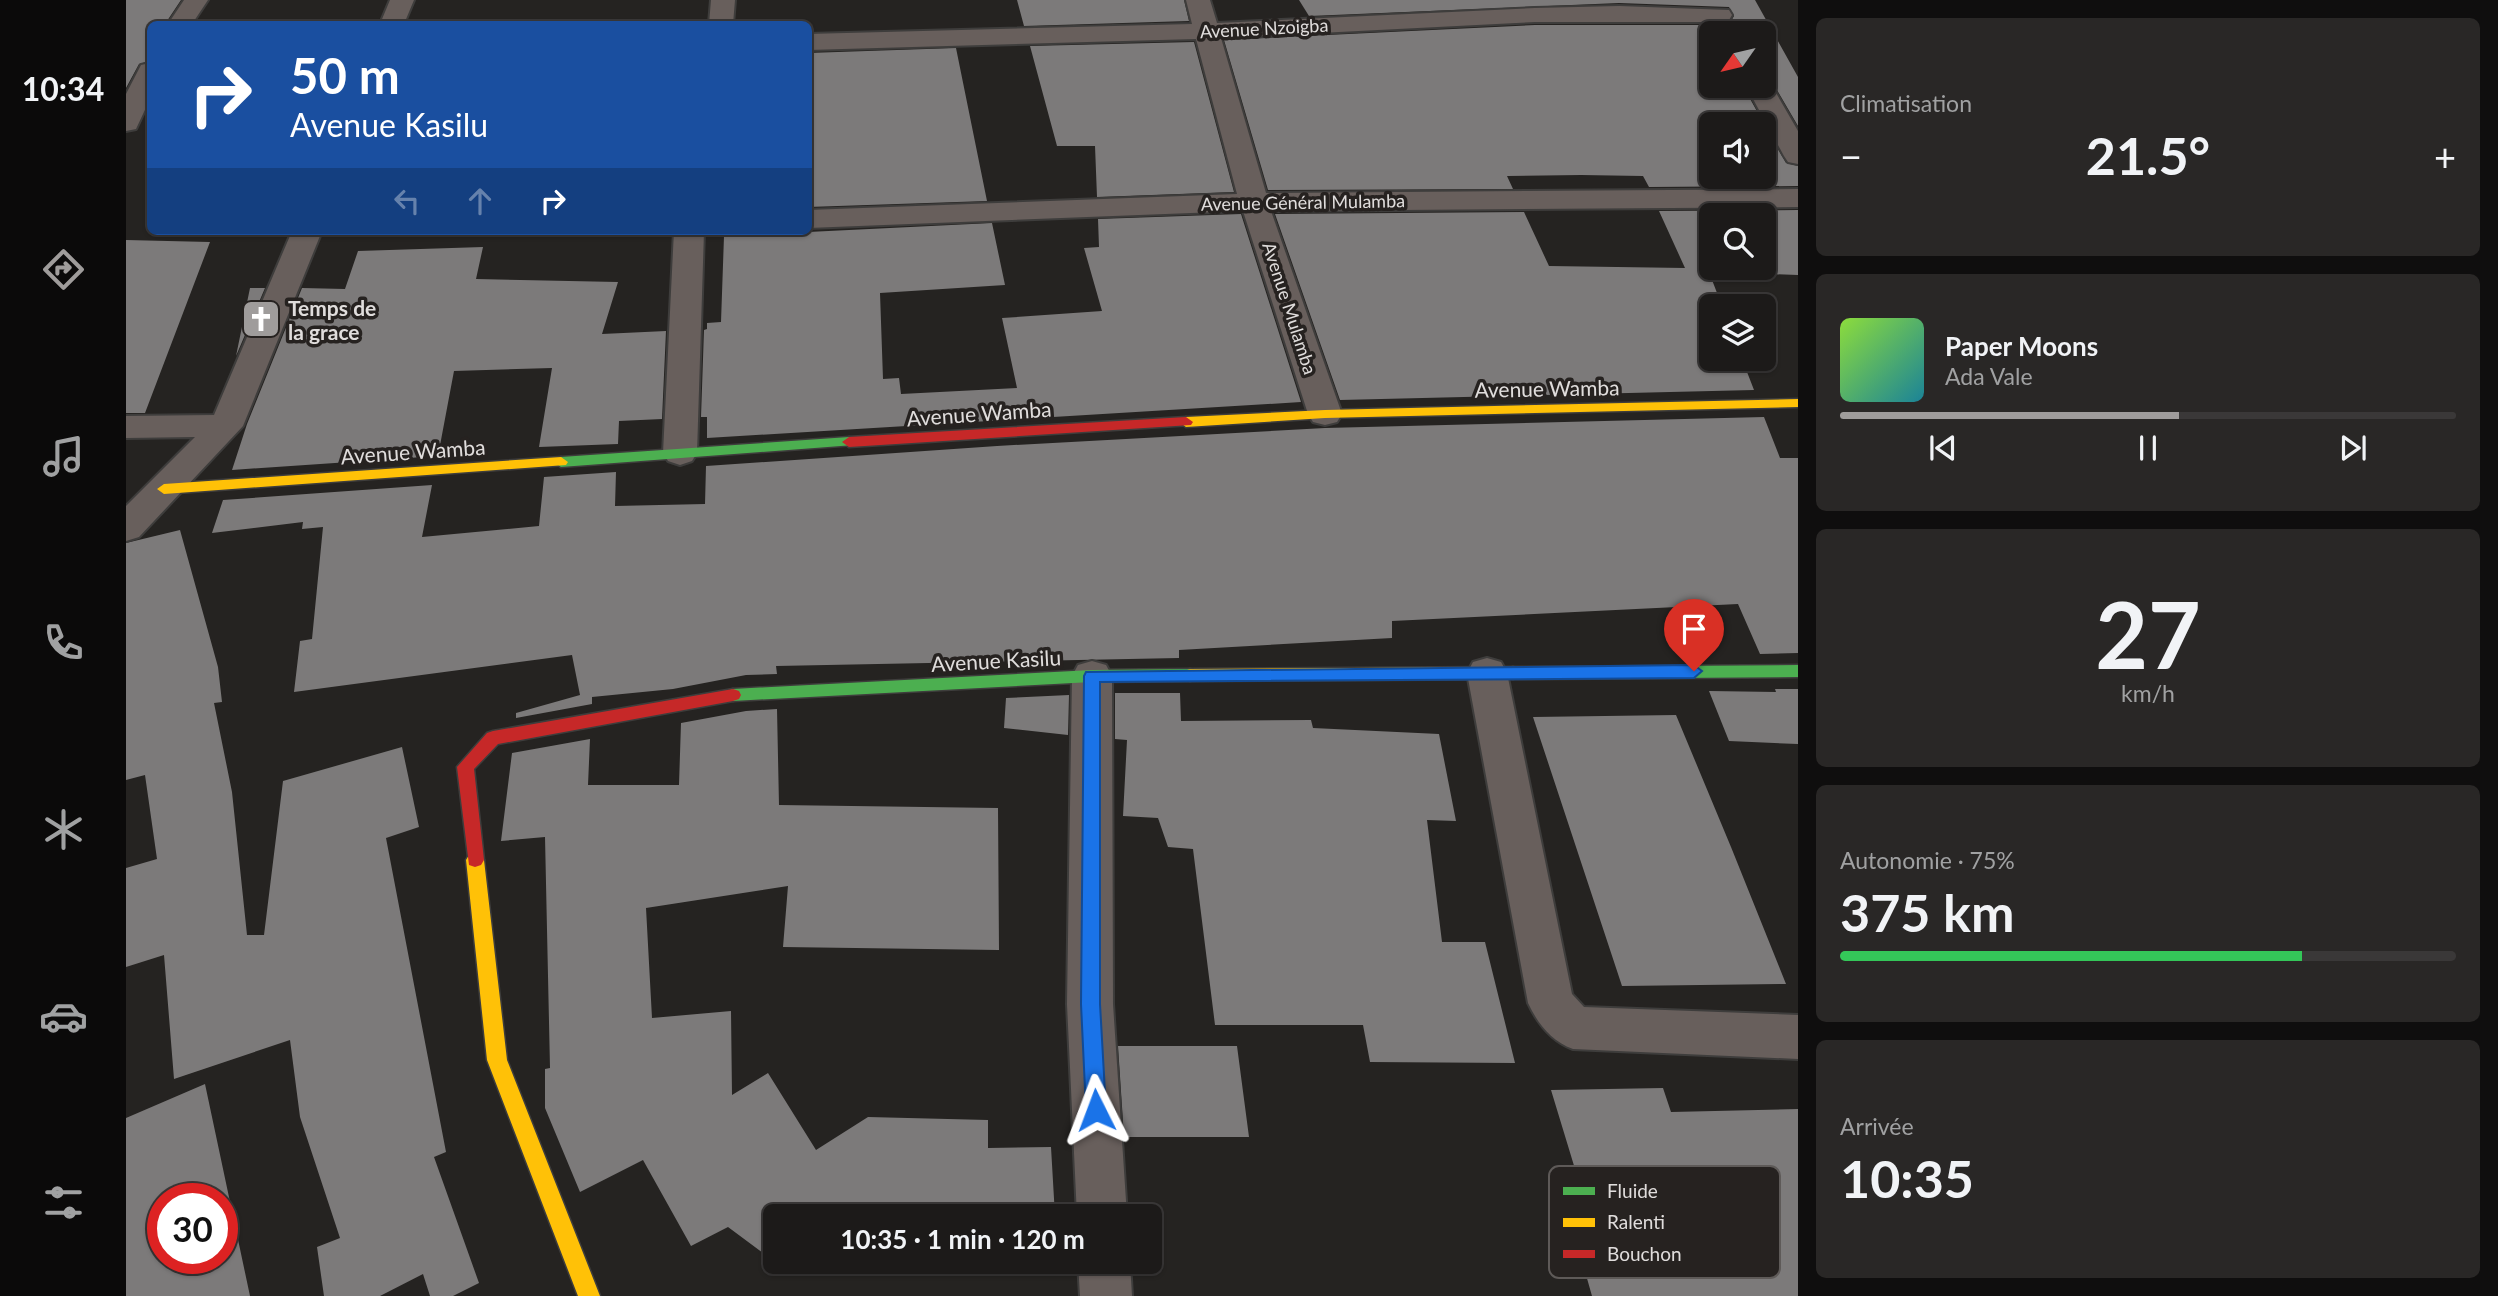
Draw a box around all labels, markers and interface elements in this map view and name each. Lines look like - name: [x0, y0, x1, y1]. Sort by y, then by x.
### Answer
- street label: Avenue Nzoigba: [1199, 14, 1329, 42]
- north arrow: [1699, 21, 1776, 98]
- map controls: [1699, 21, 1776, 371]
- text: 50 m: [290, 46, 400, 104]
- icon: right: [175, 49, 266, 140]
- text: 10:34: [22, 69, 104, 108]
- text: Climatisation: [1840, 89, 1972, 117]
- text: Avenue Kasilu: [290, 105, 488, 144]
- button: sound: [1699, 112, 1776, 189]
- text: 21.5°: [2086, 124, 2210, 186]
- text: −: [1840, 133, 1862, 179]
- text: +: [2434, 133, 2456, 179]
- icon: left: [388, 182, 426, 220]
- icon: ahead: [461, 182, 499, 220]
- icon: right: [534, 182, 572, 220]
- street label: Avenue Général Mulamba: [1201, 189, 1405, 215]
- button: search: [1699, 203, 1776, 280]
- street label: Avenue Mulamba: [1258, 239, 1322, 377]
- icon: directions: [39, 245, 88, 294]
- button: layers: [1699, 294, 1776, 371]
- place label: Temps de la grace: [288, 295, 376, 344]
- church icon: Temps de la grace: [240, 298, 282, 340]
- text: Paper Moons: [1945, 330, 2098, 362]
- text: Ada Vale: [1945, 362, 2033, 390]
- street label: Avenue Wamba: [1474, 374, 1620, 402]
- street label: Avenue Wamba: [906, 395, 1052, 431]
- icon: previous: [1924, 429, 1962, 467]
- icon: pause: [2129, 429, 2167, 467]
- icon: next: [2334, 429, 2372, 467]
- icon: music: [39, 432, 88, 481]
- street label: Avenue Wamba: [340, 433, 486, 469]
- text: 27: [2095, 579, 2201, 688]
- pin: [1664, 599, 1724, 671]
- icon: arrive: [1675, 610, 1713, 648]
- icon: phone: [39, 618, 88, 667]
- street label: Avenue Kasilu: [930, 644, 1062, 676]
- text: km/h: [2121, 679, 2175, 707]
- icon: climate: [39, 805, 88, 854]
- text: Autonomie · 75%: [1840, 846, 2015, 874]
- text: 375 km: [1840, 881, 2014, 943]
- icon: car: [39, 992, 88, 1041]
- position arrow: [1059, 1073, 1133, 1147]
- text: Arrivée: [1840, 1112, 1914, 1140]
- text: 10:35: [1840, 1147, 1974, 1209]
- legend: [1549, 1166, 1780, 1278]
- icon: filters: [39, 1178, 88, 1227]
- text: Fluide: [1607, 1179, 1658, 1202]
- speed limit sign: 30: [147, 1183, 238, 1274]
- text: Ralenti: [1607, 1210, 1665, 1233]
- text: 10:35 · 1 min · 120 m: [840, 1223, 1085, 1255]
- text: Bouchon: [1607, 1242, 1682, 1265]

